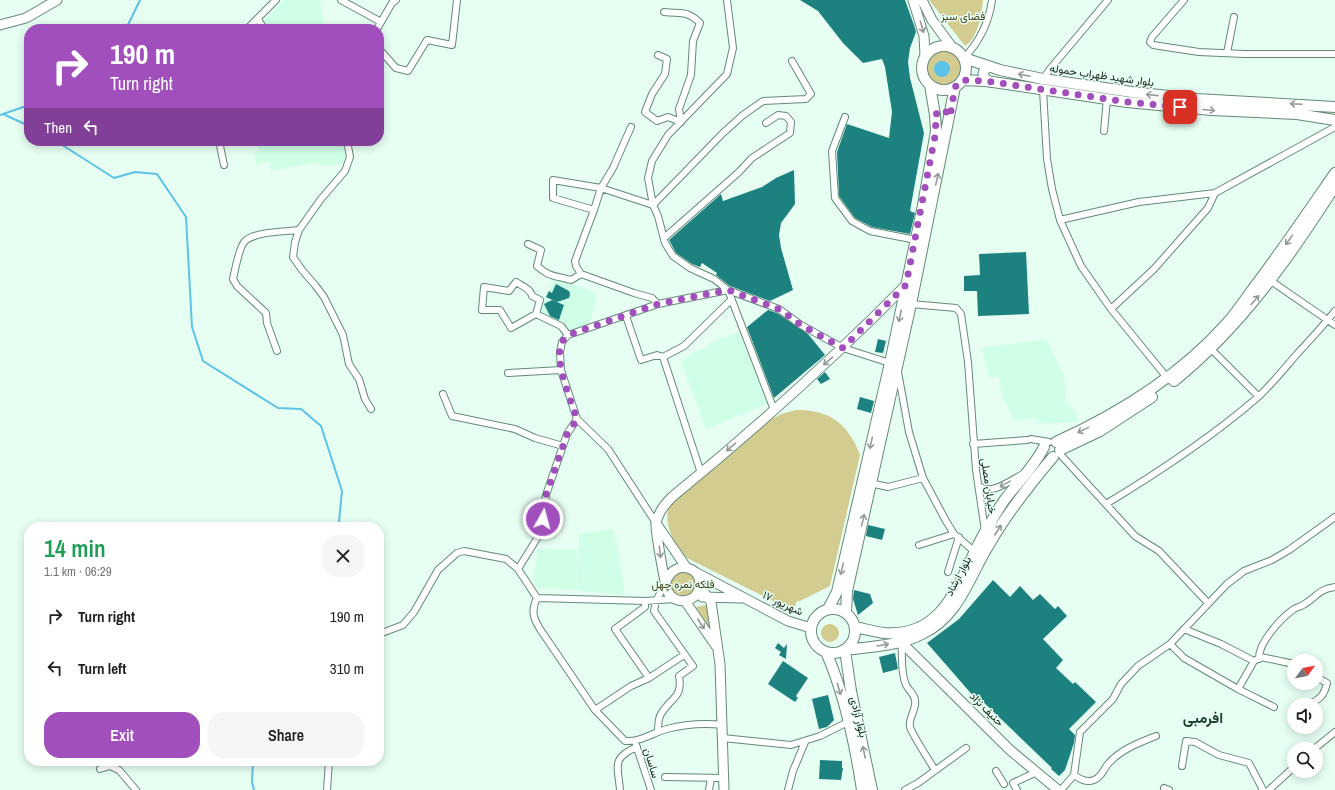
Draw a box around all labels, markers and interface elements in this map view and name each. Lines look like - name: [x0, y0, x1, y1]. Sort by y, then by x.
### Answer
- park label: فضای سبز: [940, 9, 985, 23]
- one-way arrow: [918, 21, 926, 34]
- text: 190 m: [110, 35, 175, 73]
- icon: right: [44, 40, 96, 92]
- street label: بلوار شهید ظهراب حموله: [1049, 61, 1155, 89]
- text: Turn right: [110, 71, 173, 96]
- one-way arrow: [1018, 71, 1031, 79]
- pin: [1163, 90, 1197, 124]
- one-way arrow: [1146, 91, 1159, 98]
- icon: arrive: [1169, 96, 1191, 118]
- one-way arrow: [1290, 100, 1303, 107]
- one-way arrow: [1202, 106, 1215, 113]
- icon: left: [80, 116, 102, 138]
- text: Then: [44, 117, 72, 138]
- one-way arrow: [934, 172, 942, 185]
- one-way arrow: [1285, 234, 1293, 245]
- one-way arrow: [1251, 294, 1260, 305]
- one-way arrow: [895, 309, 903, 322]
- one-way arrow: [823, 357, 834, 366]
- one-way arrow: [1077, 427, 1089, 434]
- one-way arrow: [867, 436, 874, 449]
- one-way arrow: [725, 443, 736, 452]
- street label: خیابان مصلی: [978, 457, 1000, 515]
- one-way arrow: [999, 480, 1011, 488]
- position arrow: [522, 498, 564, 540]
- one-way arrow: [860, 514, 868, 527]
- one-way arrow: [994, 524, 1002, 535]
- text: 14 min: [44, 532, 106, 564]
- button: close: [322, 535, 364, 577]
- one-way arrow: [656, 546, 664, 559]
- street label: بلوار ارشاد: [942, 554, 974, 598]
- text: 1.1 km · 06:29: [44, 563, 112, 580]
- one-way arrow: [838, 563, 845, 576]
- park label: فلکه نمره چهل: [651, 577, 715, 592]
- street label: ۱۷ شهریور: [760, 588, 806, 619]
- icon: right: [44, 605, 66, 627]
- text: Turn right: [78, 606, 135, 627]
- text: 190 m: [330, 606, 364, 627]
- one-way arrow: [697, 618, 705, 629]
- one-way arrow: [876, 641, 889, 649]
- north arrow: [1287, 654, 1323, 690]
- map controls: [1287, 654, 1323, 778]
- icon: left: [44, 657, 66, 679]
- text: Turn left: [78, 658, 126, 679]
- text: 310 m: [330, 658, 364, 679]
- one-way arrow: [836, 682, 843, 695]
- street label: حنیف نژاد: [967, 689, 1007, 729]
- street label: بلوار آزادی: [847, 695, 871, 739]
- button: sound: [1287, 698, 1323, 734]
- district label: افرمبی: [1183, 707, 1223, 728]
- button: Exit: [44, 712, 200, 758]
- button: Share: [208, 712, 364, 758]
- button: search: [1287, 742, 1323, 778]
- street label: ساسان: [641, 746, 663, 780]
- one-way arrow: [859, 746, 867, 759]

